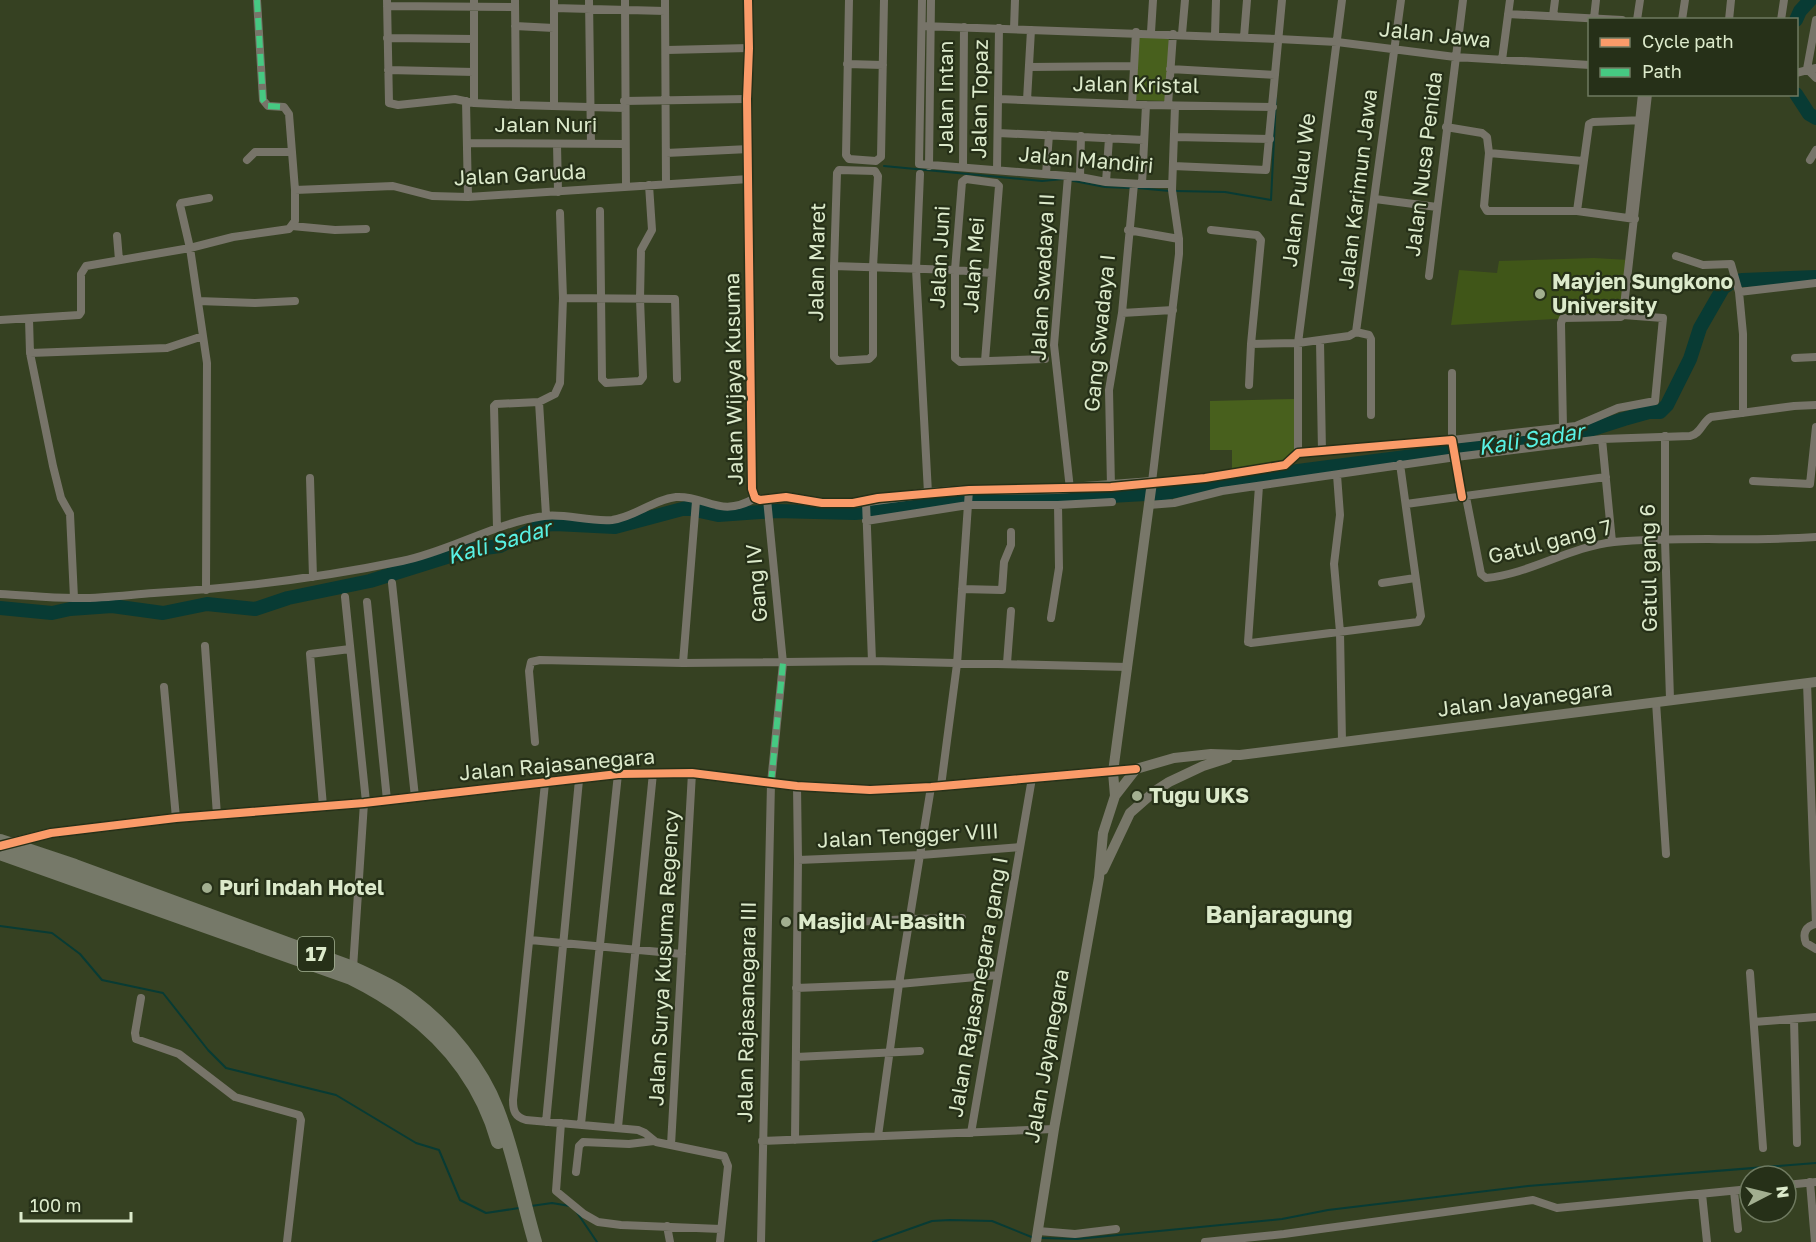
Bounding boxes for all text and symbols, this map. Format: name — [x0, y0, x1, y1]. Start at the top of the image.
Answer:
street label: Jalan Jawa — [1378, 15, 1492, 53]
legend — [1588, 18, 1798, 96]
text: Cycle path — [1642, 30, 1734, 52]
street label: Jalan Topaz — [965, 39, 993, 159]
street label: Jalan Intan — [932, 41, 958, 153]
text: Path — [1642, 60, 1682, 82]
street label: Jalan Kristal — [1072, 70, 1200, 98]
street label: Jalan Nusa Penida — [1399, 70, 1447, 258]
street label: Jalan Karimun Jawa — [1332, 87, 1382, 290]
street label: Jalan Nuri — [495, 111, 597, 137]
street label: Jalan Pulau We — [1276, 111, 1320, 268]
street label: Jalan Mandiri — [1017, 140, 1155, 178]
street label: Jalan Garuda — [453, 158, 587, 190]
street label: Jalan Swadaya II — [1025, 193, 1059, 361]
street label: Jalan Maret — [802, 202, 830, 322]
street label: Jalan Juni — [923, 205, 955, 309]
street label: Jalan Mei — [957, 216, 989, 314]
street label: Gang Swadaya I — [1078, 253, 1120, 413]
place label: Mayjen Sungkono University — [1552, 268, 1733, 318]
street label: Jalan Wijaya Kusuma — [718, 273, 748, 485]
marker: Mayjen Sungkono University — [1533, 287, 1547, 301]
water label: Kali Sadar — [1476, 416, 1589, 460]
street label: Gatul gang 6 — [1634, 504, 1662, 632]
water label: Kali Sadar — [444, 513, 557, 569]
street label: Gatul gang 7 — [1485, 513, 1614, 569]
street label: Gang IV — [740, 543, 772, 623]
street label: Jalan Jayanegara — [1436, 674, 1614, 722]
street label: Jalan Rajasanegara — [458, 742, 656, 786]
place label: Tugu UKS — [1149, 782, 1249, 808]
marker: Tugu UKS — [1130, 789, 1144, 803]
street label: Jalan Surya Kusuma Regency — [642, 809, 684, 1107]
street label: Jalan Tengger VIII — [816, 817, 999, 853]
street label: Jalan Rajasanegara gang I — [941, 855, 1013, 1119]
place label: Puri Indah Hotel — [219, 874, 384, 900]
marker: Puri Indah Hotel — [200, 881, 214, 895]
district label: Banjaragung — [1205, 899, 1353, 928]
street label: Jalan Rajasanegara III — [731, 901, 761, 1123]
place label: Masjid Al-Basith — [798, 908, 965, 934]
marker: Masjid Al-Basith — [779, 915, 793, 929]
road number: 17 — [298, 937, 334, 971]
street label: Jalan Jayanegara — [1018, 967, 1074, 1145]
north arrow — [1738, 1164, 1798, 1224]
scale bar — [21, 1185, 130, 1223]
text: N — [1772, 1185, 1794, 1199]
text: 100 m — [30, 1194, 81, 1216]

